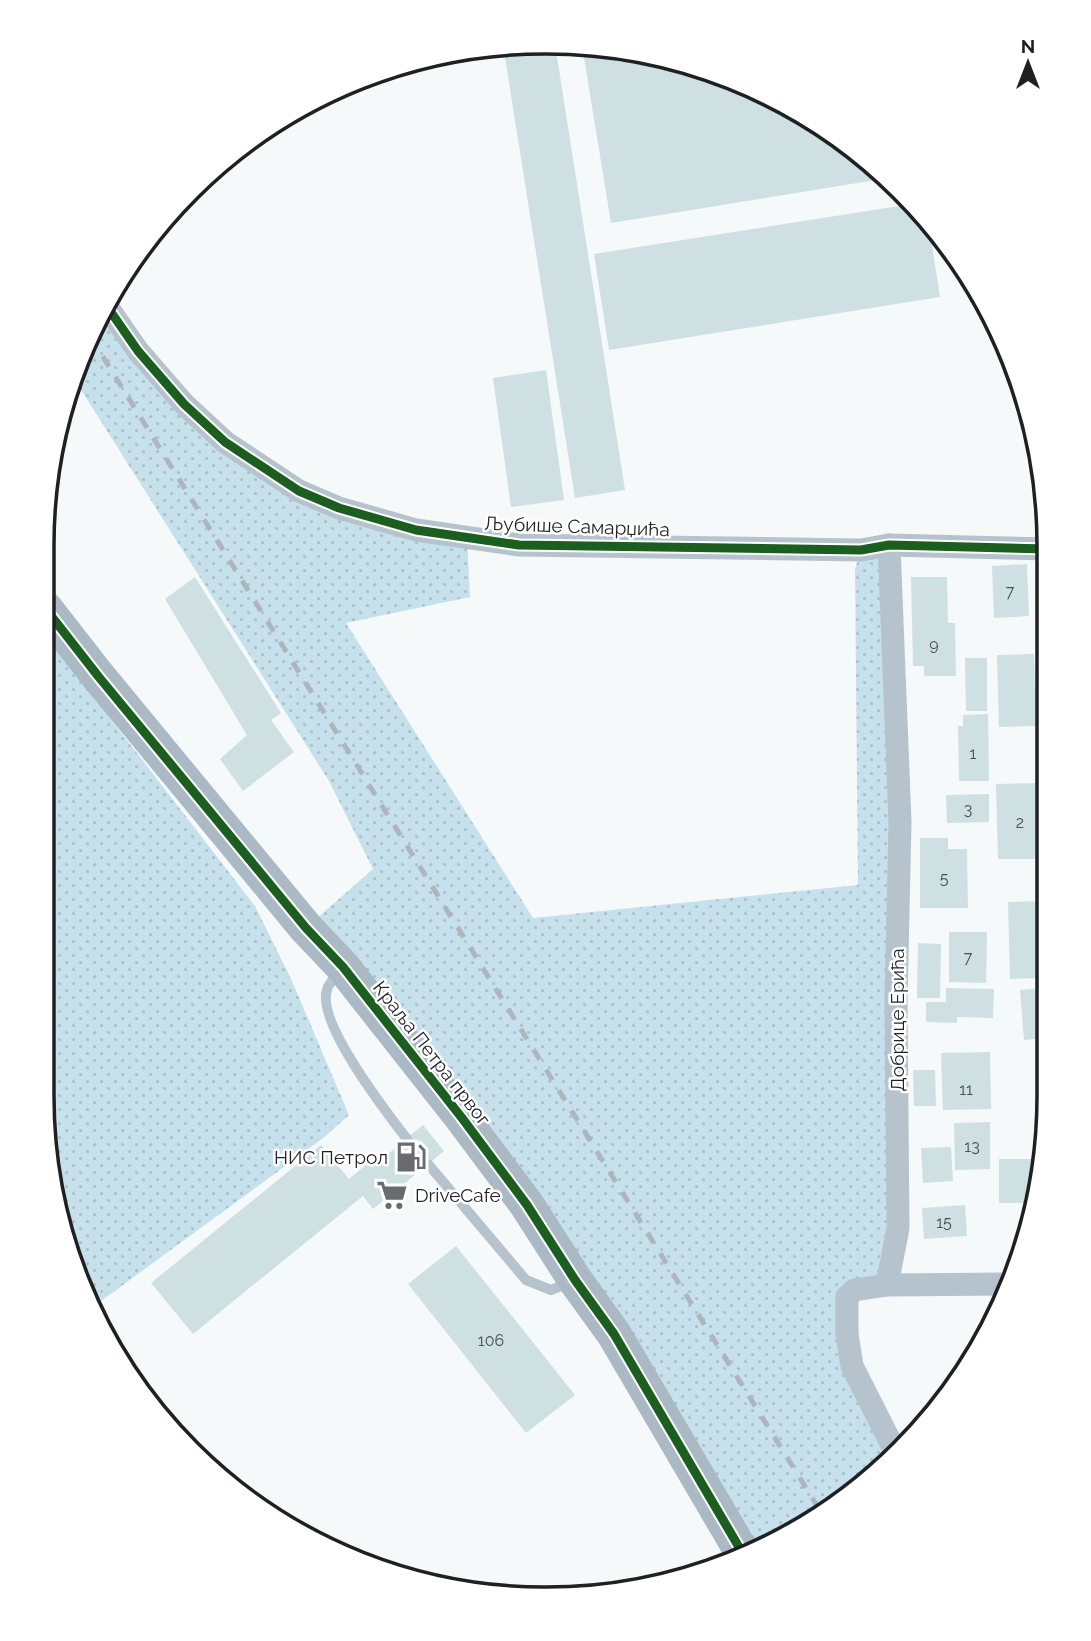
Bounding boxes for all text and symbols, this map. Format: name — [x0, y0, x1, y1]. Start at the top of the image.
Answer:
north arrow — [993, 28, 1063, 98]
text: N — [1021, 35, 1035, 57]
street label: Љубише Самарџића — [484, 512, 670, 540]
house number: 7 — [1006, 582, 1015, 601]
house number: 9 — [929, 635, 939, 654]
house number: 1 — [970, 744, 977, 763]
house number: 3 — [964, 800, 972, 819]
house number: 2 — [1016, 813, 1024, 832]
house number: 5 — [940, 869, 949, 888]
street label: Добрице Ерића — [886, 948, 908, 1092]
house number: 7 — [964, 948, 973, 967]
street label: Краља Петра првог — [369, 977, 495, 1130]
house number: 11 — [959, 1080, 973, 1099]
house number: 13 — [964, 1137, 980, 1156]
fuel station icon: НИС Петрол — [394, 1140, 428, 1174]
place label: НИС Петрол — [274, 1146, 388, 1168]
supermarket icon: DriveCafe — [375, 1178, 409, 1212]
place label: DriveCafe — [415, 1184, 501, 1206]
house number: 15 — [936, 1213, 952, 1232]
house number: 106 — [478, 1331, 504, 1350]

